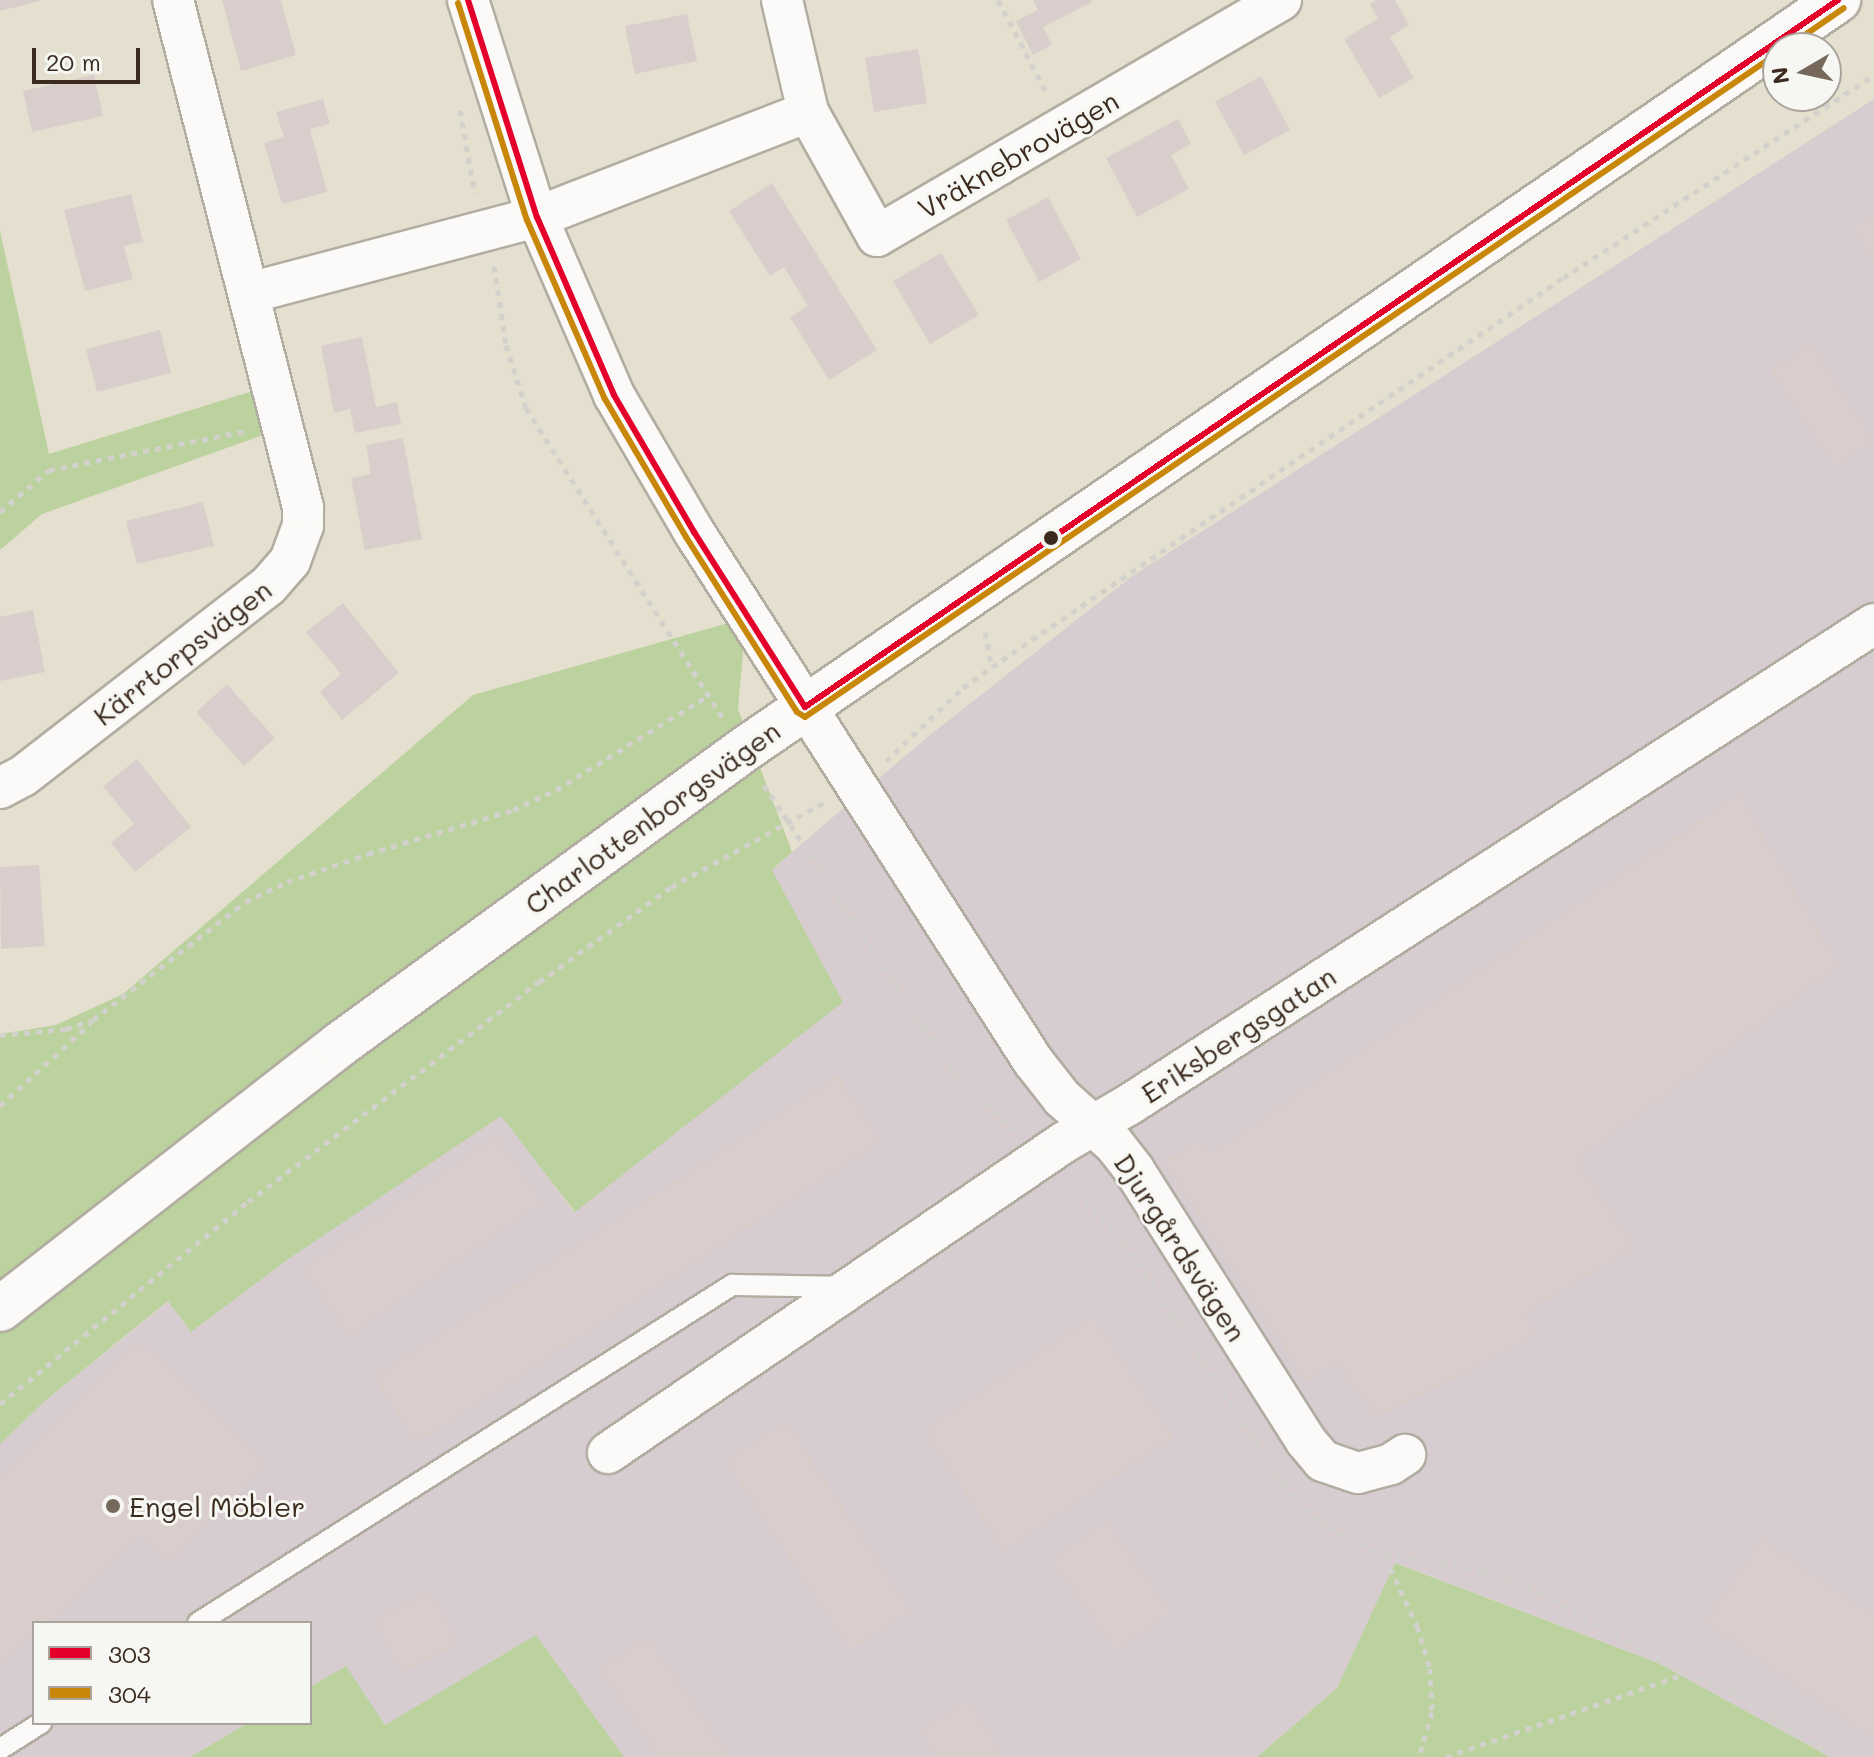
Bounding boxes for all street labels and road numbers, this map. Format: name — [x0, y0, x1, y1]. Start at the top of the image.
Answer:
street label: Vräknebrovägen — [912, 83, 1124, 225]
street label: Kärrtorpsvägen — [86, 572, 278, 732]
street label: Charlottenborgsvägen — [518, 713, 786, 921]
street label: Eriksbergsgatan — [1134, 959, 1342, 1109]
street label: Djurgårdsvägen — [1108, 1147, 1254, 1347]

